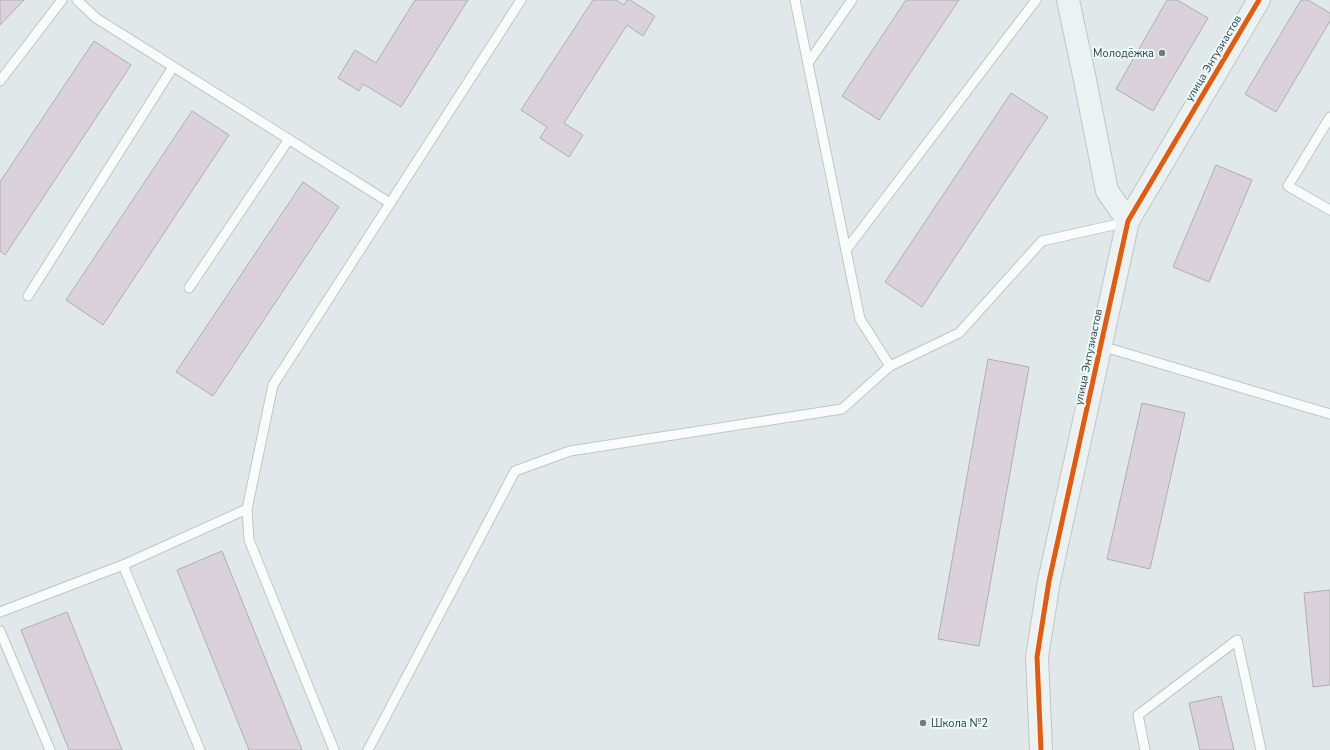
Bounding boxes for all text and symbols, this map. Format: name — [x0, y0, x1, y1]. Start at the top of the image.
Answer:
street label: улица Энтузиастов — [1182, 12, 1245, 104]
place label: Молодёжка — [1093, 46, 1154, 61]
marker: Молодёжка — [1157, 48, 1167, 58]
street label: улица Энтузиастов — [1071, 308, 1106, 407]
place label: Школа №2 — [931, 716, 988, 731]
marker: Школа №2 — [918, 718, 928, 728]

